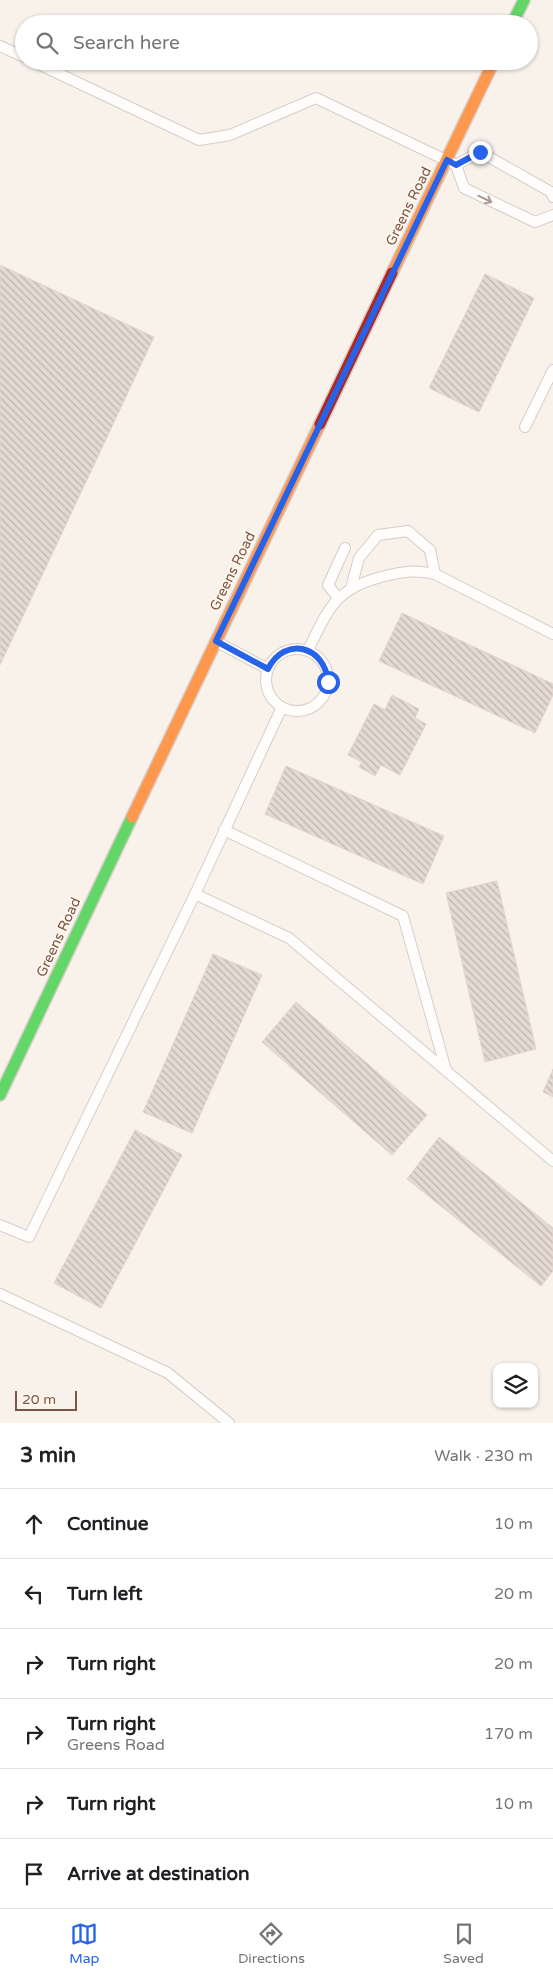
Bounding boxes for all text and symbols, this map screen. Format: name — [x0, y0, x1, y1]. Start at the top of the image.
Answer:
search box — [15, 15, 538, 70]
icon: search — [33, 29, 61, 57]
text: Search here — [73, 32, 180, 54]
route end — [469, 141, 492, 164]
street label: Greens Road — [382, 164, 435, 248]
one-way arrow — [478, 194, 493, 204]
street label: Greens Road — [206, 529, 259, 613]
route start — [317, 671, 340, 694]
street label: Greens Road — [33, 895, 84, 980]
map controls — [493, 1363, 538, 1408]
button: layers — [493, 1363, 538, 1408]
scale bar — [15, 1388, 78, 1411]
text: 20 m — [22, 1391, 56, 1408]
text: 3 min — [20, 1443, 76, 1468]
text: Walk · 230 m — [434, 1446, 533, 1466]
icon: ahead — [20, 1510, 48, 1538]
text: Continue — [67, 1513, 149, 1535]
text: 10 m — [494, 1514, 533, 1534]
icon: left — [20, 1580, 48, 1608]
text: Turn left — [67, 1583, 143, 1605]
text: 20 m — [494, 1584, 533, 1604]
icon: right — [20, 1650, 48, 1678]
text: Turn right — [67, 1653, 155, 1675]
text: 20 m — [494, 1654, 533, 1674]
text: Turn right — [67, 1713, 155, 1735]
icon: right — [20, 1720, 48, 1748]
text: 170 m — [484, 1724, 533, 1744]
text: Greens Road — [67, 1735, 165, 1755]
icon: right — [20, 1790, 48, 1818]
text: Turn right — [67, 1793, 155, 1815]
text: 10 m — [494, 1794, 533, 1814]
icon: arrive — [20, 1860, 48, 1888]
text: Arrive at destination — [67, 1863, 250, 1885]
tab: Map — [69, 1920, 99, 1967]
tab: Directions — [238, 1920, 305, 1967]
tab: Saved — [443, 1920, 484, 1967]

